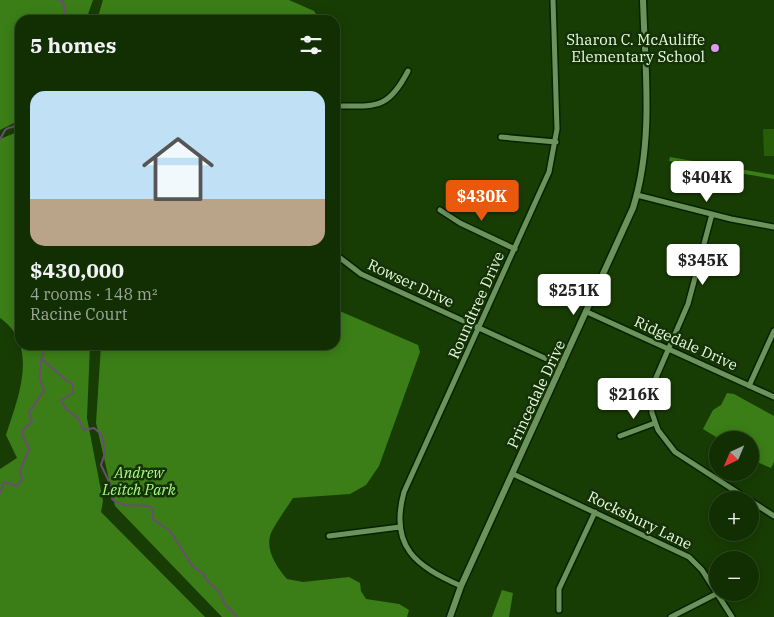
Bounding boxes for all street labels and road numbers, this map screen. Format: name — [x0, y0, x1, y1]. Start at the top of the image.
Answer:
street label: Roundtree Drive — [444, 248, 508, 362]
street label: Rowser Drive — [365, 255, 457, 311]
street label: Ridgedale Drive — [631, 312, 741, 374]
street label: Princedale Drive — [503, 337, 569, 451]
street label: Rocksbury Lane — [585, 487, 695, 553]

